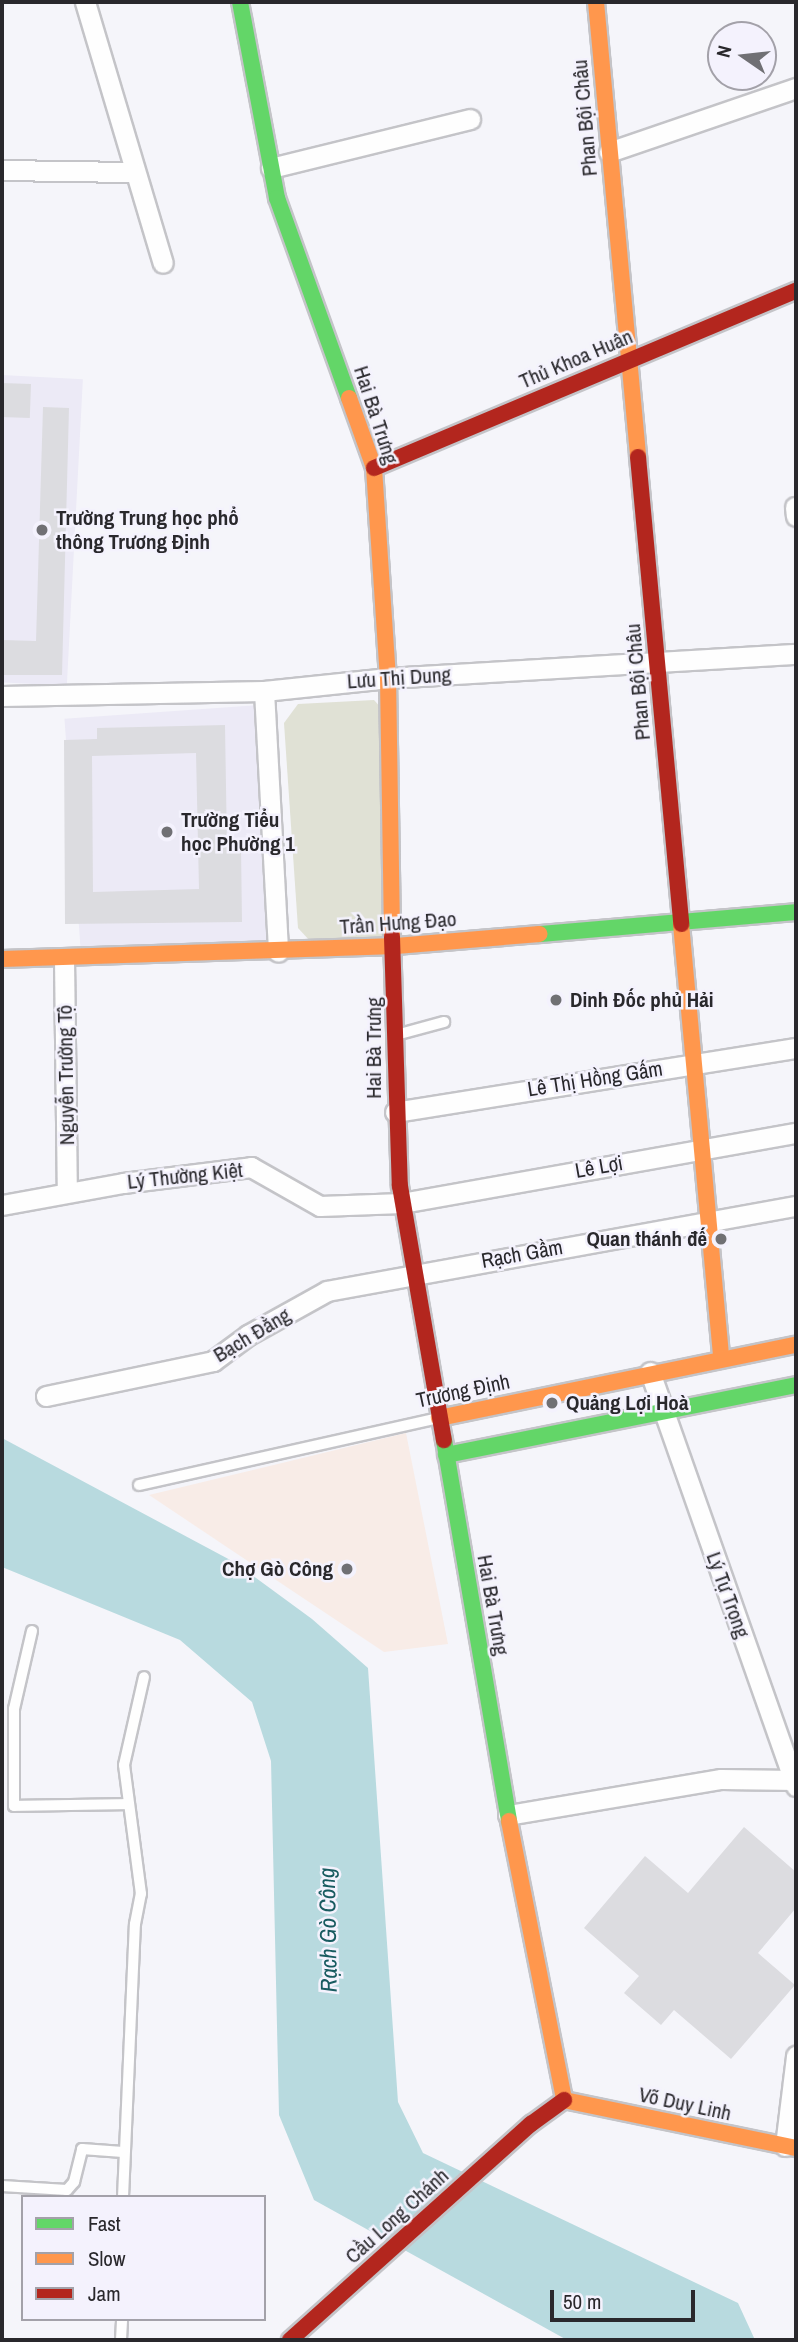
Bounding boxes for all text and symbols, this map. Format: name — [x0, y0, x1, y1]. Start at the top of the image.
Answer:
north arrow — [707, 21, 777, 91]
text: N — [710, 43, 738, 60]
street label: Phan Bội Châu — [567, 59, 603, 177]
street label: Thủ Khoa Huân — [516, 324, 636, 394]
street label: Hai Bà Trưng — [348, 363, 404, 467]
place label: Trường Trung học phổ thông Trương Định — [56, 505, 239, 555]
marker: Trường Trung học phổ thông Trương Định — [34, 522, 50, 538]
street label: Phan Bội Châu — [620, 623, 656, 741]
street label: Lưu Thị Dung — [346, 662, 452, 694]
place label: Trường Tiểu học Phường 1 — [181, 807, 295, 857]
marker: Trường Tiểu học Phường 1 — [159, 824, 175, 840]
street label: Trần Hưng Đạo — [339, 906, 457, 940]
place label: Dinh Đốc phủ Hải — [570, 987, 714, 1013]
marker: Dinh Đốc phủ Hải — [548, 992, 564, 1008]
street label: Hai Bà Trưng — [361, 997, 387, 1099]
street label: Nguyễn Trường Tộ — [52, 1004, 80, 1146]
street label: Lê Thị Hồng Gấm — [525, 1056, 665, 1102]
street label: Lê Lợi — [573, 1150, 625, 1184]
street label: Lý Thường Kiệt — [126, 1157, 244, 1195]
place label: Quan thánh đế — [586, 1226, 707, 1252]
marker: Quan thánh đế — [713, 1231, 729, 1247]
street label: Rạch Gầm — [479, 1234, 565, 1274]
street label: Bạch Đằng — [209, 1302, 295, 1368]
street label: Trương Định — [414, 1369, 512, 1413]
place label: Quảng Lợi Hoà — [566, 1390, 688, 1416]
marker: Quảng Lợi Hoà — [544, 1395, 560, 1411]
street label: Lý Tự Trọng — [701, 1548, 755, 1642]
street label: Hai Bà Trưng — [472, 1553, 514, 1657]
place label: Chợ Gò Công — [222, 1556, 333, 1582]
marker: Chợ Gò Công — [339, 1561, 355, 1577]
water label: Rạch Gò Công — [313, 1867, 343, 1993]
street label: Võ Duy Linh — [636, 2082, 734, 2126]
street label: Cầu Long Chánh — [340, 2163, 454, 2269]
legend — [21, 2195, 266, 2321]
text: Fast — [88, 2209, 121, 2238]
text: Slow — [88, 2244, 125, 2273]
scale bar — [553, 2276, 698, 2320]
text: Jam — [88, 2279, 121, 2308]
text: 50 m — [563, 2287, 601, 2316]

